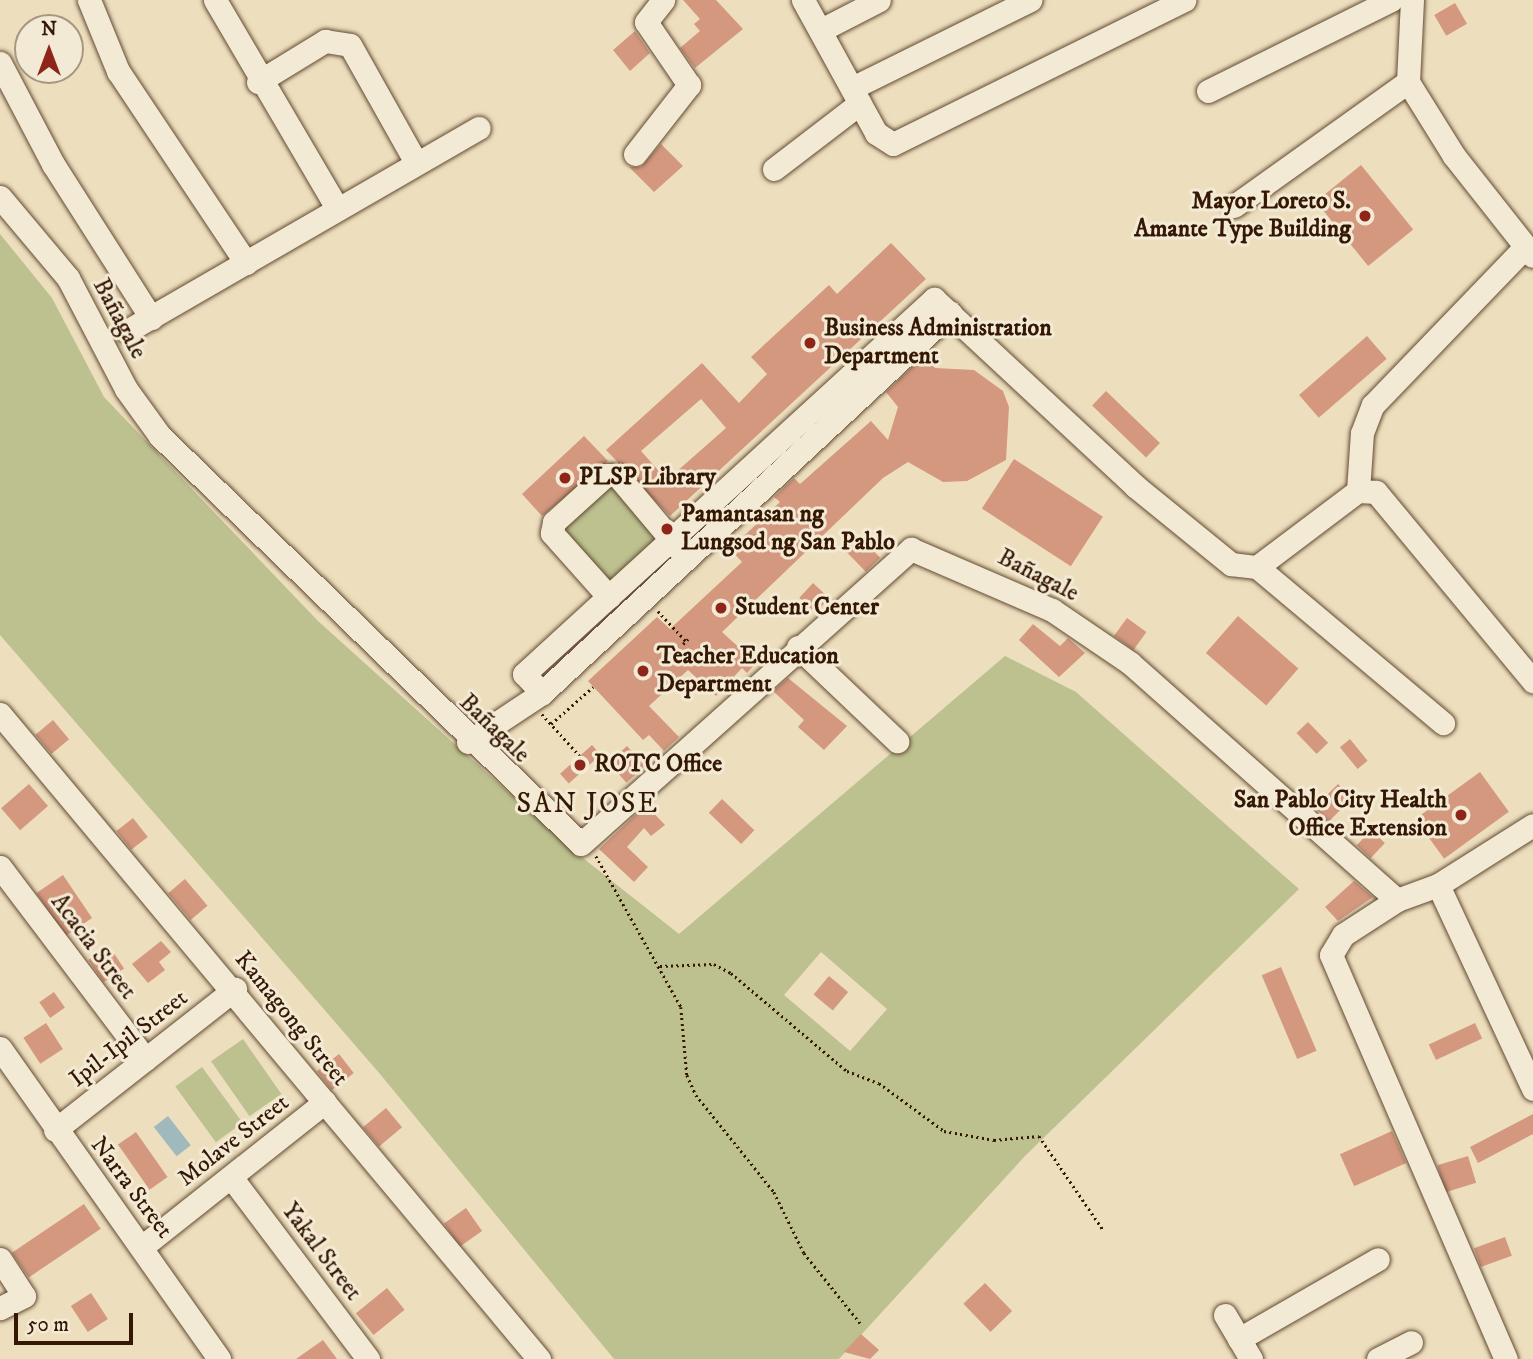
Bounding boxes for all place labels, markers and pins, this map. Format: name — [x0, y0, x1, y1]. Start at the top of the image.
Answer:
place label: Mayor Loreto S. Amante Type Building — [1134, 188, 1351, 244]
marker: Mayor Loreto S. Amante Type Building — [1357, 208, 1373, 224]
place label: Business Administration Department — [824, 315, 1052, 371]
marker: Business Administration Department — [802, 335, 818, 351]
place label: PLSP Library — [579, 464, 716, 492]
marker: PLSP Library — [557, 470, 573, 486]
place label: Pamantasan ng Lungsod ng San Pablo — [681, 501, 895, 557]
marker: Pamantasan ng Lungsod ng San Pablo — [659, 521, 675, 537]
place label: Student Center — [735, 594, 879, 622]
marker: Student Center — [713, 600, 729, 616]
place label: Teacher Education Department — [657, 643, 839, 699]
marker: Teacher Education Department — [635, 663, 651, 679]
place label: ROTC Office — [594, 751, 722, 779]
marker: ROTC Office — [572, 757, 588, 773]
place label: San Pablo City Health Office Extension — [1234, 787, 1447, 843]
marker: San Pablo City Health Office Extension — [1453, 807, 1469, 823]

